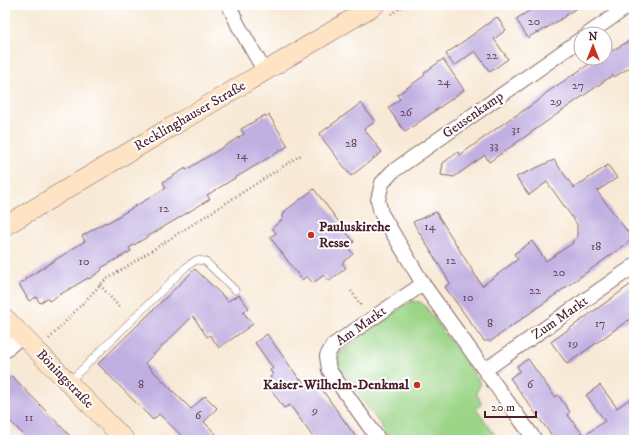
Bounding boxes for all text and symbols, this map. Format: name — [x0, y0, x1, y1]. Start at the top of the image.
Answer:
house number: 20 — [528, 14, 540, 29]
north arrow — [573, 26, 613, 66]
text: N — [588, 30, 598, 44]
house number: 22 — [486, 48, 498, 63]
house number: 24 — [438, 74, 451, 89]
street label: Recklinghauser Straße — [131, 77, 249, 155]
house number: 27 — [572, 78, 584, 93]
street label: Geusenkamp — [439, 87, 507, 143]
house number: 29 — [550, 94, 562, 109]
house number: 26 — [400, 105, 413, 120]
house number: 31 — [512, 122, 520, 137]
house number: 28 — [345, 136, 357, 151]
house number: 33 — [490, 138, 498, 153]
house number: 14 — [236, 148, 249, 163]
house number: 12 — [159, 201, 169, 216]
place label: Pauluskirche Resse — [319, 218, 390, 252]
house number: 14 — [424, 219, 437, 234]
marker: Pauluskirche Resse — [306, 230, 316, 240]
house number: 18 — [591, 239, 601, 254]
house number: 12 — [446, 253, 456, 268]
house number: 10 — [79, 254, 89, 269]
house number: 20 — [553, 265, 565, 280]
house number: 22 — [529, 283, 541, 298]
house number: 10 — [463, 290, 473, 305]
street label: Zum Markt — [528, 292, 592, 344]
street label: Am Markt — [332, 302, 390, 350]
house number: 8 — [487, 316, 493, 331]
house number: 17 — [595, 316, 605, 331]
house number: 19 — [568, 336, 578, 351]
street label: Böningstraße — [32, 346, 98, 412]
place label: Kaiser-Wilhelm-Denkmal — [263, 376, 410, 394]
house number: 8 — [138, 377, 144, 392]
house number: 6 — [527, 377, 534, 392]
marker: Kaiser-Wilhelm-Denkmal — [412, 380, 422, 390]
scale bar — [485, 393, 536, 419]
text: 20 m — [491, 400, 515, 415]
house number: 9 — [311, 403, 318, 418]
house number: 6 — [195, 408, 202, 423]
house number: 11 — [25, 410, 33, 425]

